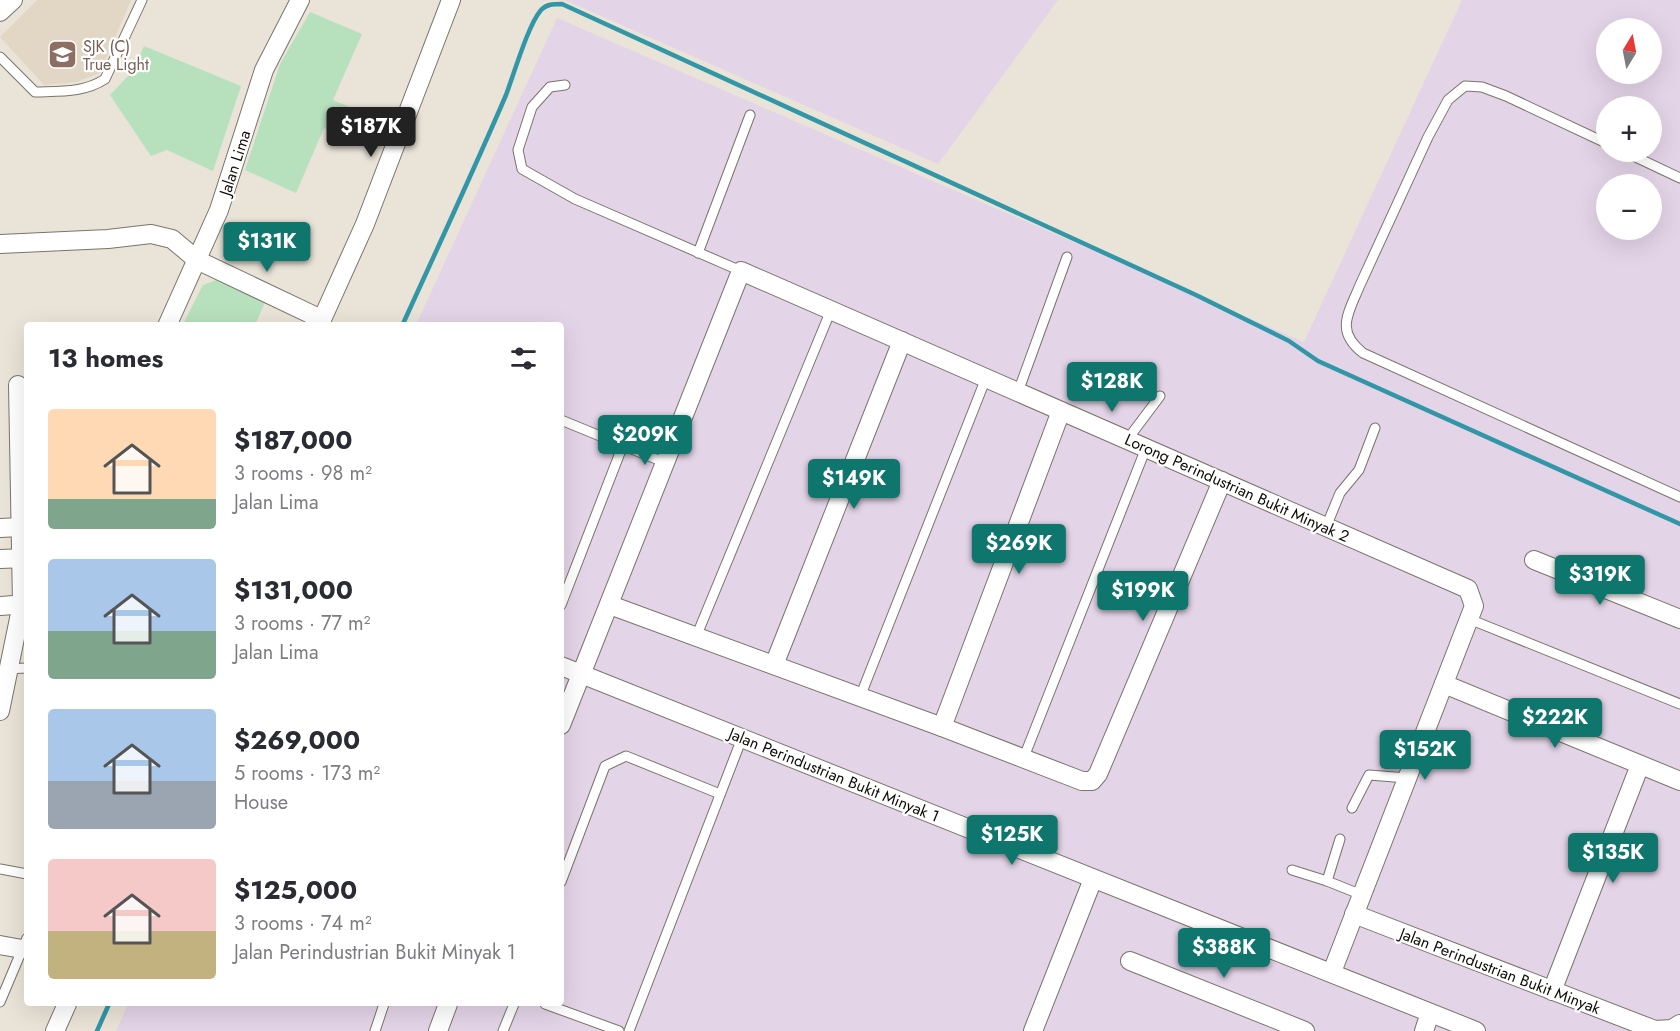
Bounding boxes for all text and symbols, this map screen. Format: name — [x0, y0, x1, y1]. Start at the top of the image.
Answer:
north arrow — [1596, 18, 1662, 84]
map controls — [1596, 18, 1662, 240]
place label: SJK (C) True Light — [83, 35, 149, 76]
school or university icon: SJK (C) True Light — [46, 39, 78, 71]
button: + — [1596, 96, 1662, 162]
pin: $187K — [329, 107, 413, 158]
text: $187K — [341, 112, 401, 141]
street label: Jalan Lima — [213, 127, 256, 201]
button: − — [1596, 174, 1662, 240]
pin: $131K — [225, 222, 309, 273]
text: $131K — [237, 227, 297, 256]
text: 13 homes — [48, 339, 163, 377]
icon: filters — [507, 342, 540, 375]
pin: $128K — [1070, 362, 1154, 413]
text: $128K — [1081, 367, 1143, 396]
pin: $209K — [603, 415, 687, 466]
text: $209K — [612, 420, 678, 449]
text: $187,000 — [234, 421, 352, 459]
street label: Lorong Perindustrian Bukit Minyak 2 — [1121, 428, 1353, 548]
icon: home — [96, 433, 168, 505]
text: 3 rooms · 98 m² — [234, 459, 372, 488]
pin: $149K — [812, 459, 896, 510]
text: $149K — [822, 464, 886, 493]
text: Jalan Lima — [234, 488, 319, 517]
pin: $269K — [977, 524, 1061, 575]
text: $269K — [986, 529, 1052, 558]
pin: $319K — [1558, 555, 1642, 606]
text: $319K — [1569, 560, 1631, 589]
text: $131,000 — [234, 571, 353, 609]
pin: $199K — [1101, 571, 1185, 622]
text: $199K — [1111, 576, 1175, 605]
icon: home — [96, 583, 168, 655]
text: 3 rooms · 77 m² — [234, 609, 371, 638]
text: Jalan Lima — [234, 638, 319, 667]
pin: $222K — [1513, 698, 1597, 749]
text: $222K — [1522, 703, 1588, 732]
text: $269,000 — [234, 721, 360, 759]
street label: Jalan Perindustrian Bukit Minyak 1 — [723, 721, 943, 828]
pin: $152K — [1383, 730, 1467, 781]
icon: home — [96, 733, 168, 805]
text: $152K — [1394, 735, 1456, 764]
text: 5 rooms · 173 m² — [234, 759, 380, 788]
text: House — [234, 788, 288, 817]
pin: $125K — [970, 815, 1054, 866]
text: $125K — [981, 820, 1043, 849]
pin: $135K — [1571, 833, 1655, 884]
text: $135K — [1582, 838, 1644, 867]
text: $125,000 — [234, 871, 357, 909]
icon: home — [96, 883, 168, 955]
text: 3 rooms · 74 m² — [234, 909, 372, 938]
street label: Jalan Perindustrian Bukit Minyak — [1394, 921, 1605, 1020]
pin: $388K — [1182, 928, 1266, 979]
text: $388K — [1192, 933, 1256, 962]
text: Jalan Perindustrian Bukit Minyak 1 — [234, 938, 516, 967]

